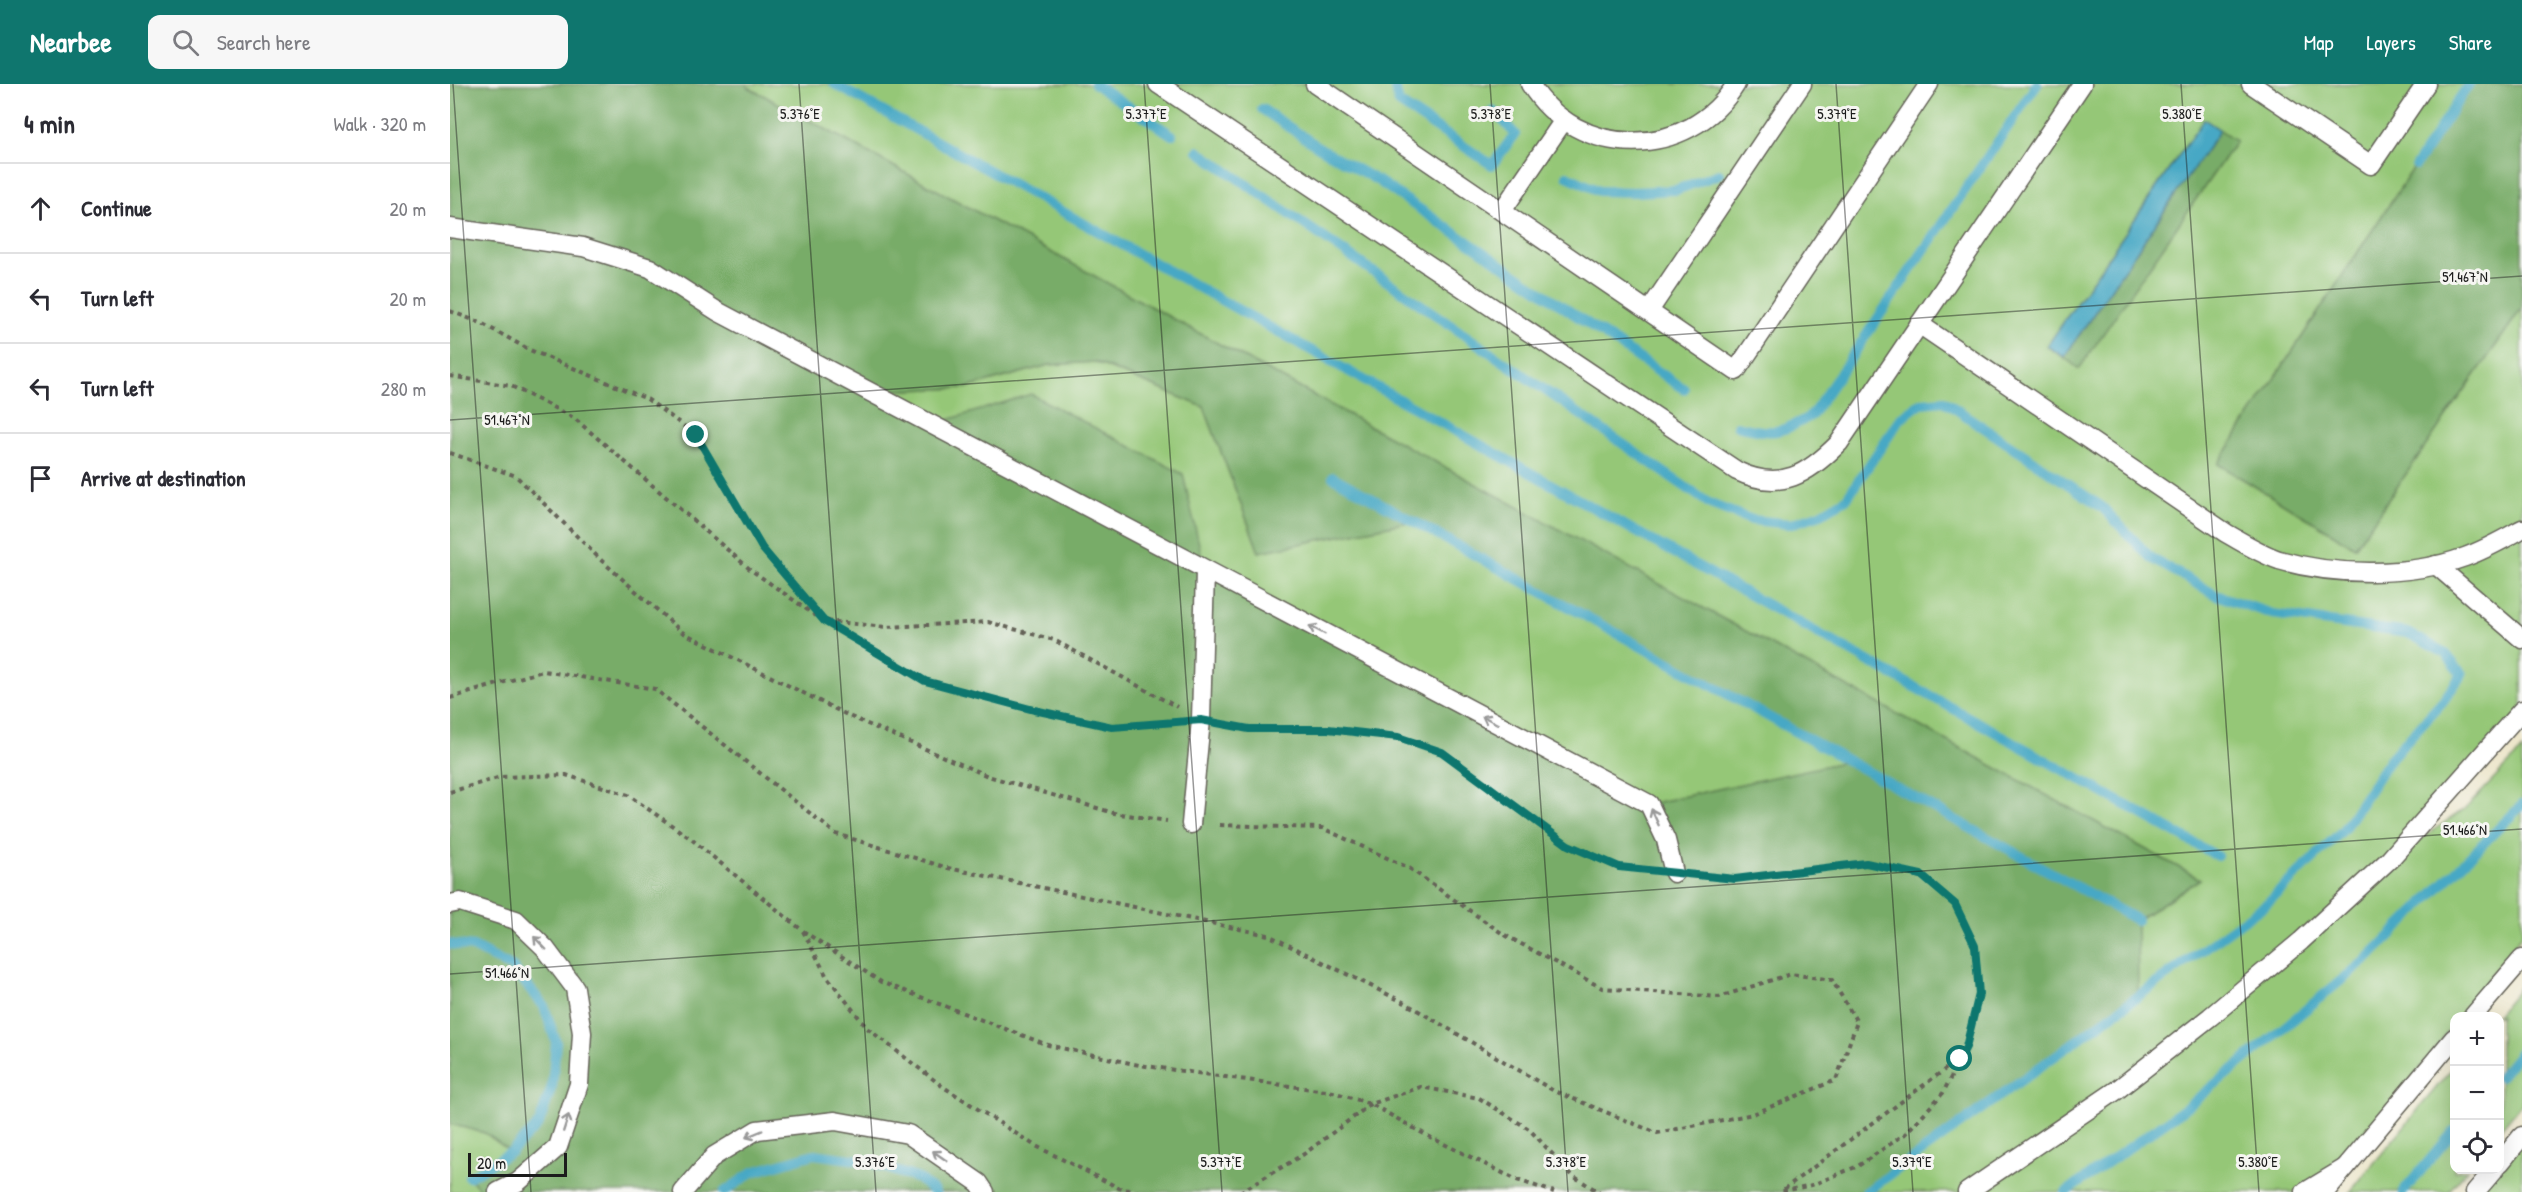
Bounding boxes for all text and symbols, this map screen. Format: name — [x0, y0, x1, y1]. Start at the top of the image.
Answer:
search box — [148, 15, 568, 69]
text: Nearbee — [30, 23, 112, 61]
icon: search — [169, 26, 202, 59]
text: Search here — [217, 27, 311, 57]
text: Map — [2304, 28, 2333, 57]
text: Layers — [2366, 28, 2416, 57]
text: Share — [2449, 28, 2492, 57]
text: 5.376°E — [780, 103, 820, 124]
text: 5.377°E — [1125, 103, 1167, 124]
text: 5.378°E — [1471, 103, 1512, 124]
text: 5.379°E — [1817, 103, 1857, 124]
text: 5.380°E — [2162, 103, 2202, 124]
text: 4 min — [24, 106, 75, 141]
text: Walk · 320 m — [334, 110, 426, 137]
icon: ahead — [24, 192, 57, 225]
text: Continue — [81, 193, 152, 223]
text: 20 m — [389, 195, 426, 222]
text: 51.467°N — [2442, 266, 2488, 287]
icon: left — [24, 282, 57, 315]
text: Turn left — [81, 283, 154, 313]
text: 20 m — [389, 285, 426, 312]
icon: left — [24, 372, 57, 405]
text: Turn left — [81, 373, 154, 403]
text: 280 m — [381, 375, 426, 402]
text: 51.467°N — [484, 409, 530, 430]
route end — [682, 421, 708, 447]
icon: arrive — [24, 462, 57, 495]
text: Arrive at destination — [81, 463, 246, 493]
one-way arrow — [1309, 624, 1326, 636]
one-way arrow — [1481, 714, 1499, 726]
one-way arrow — [1649, 809, 1661, 827]
text: 51.466°N — [2443, 819, 2487, 840]
one-way arrow — [532, 936, 547, 951]
text: 51.466°N — [485, 962, 529, 983]
map controls — [2450, 1012, 2504, 1174]
button: + — [2450, 1012, 2504, 1066]
route start — [1946, 1045, 1972, 1071]
button: − — [2450, 1066, 2504, 1120]
one-way arrow — [561, 1114, 572, 1133]
button: locate — [2450, 1120, 2504, 1174]
one-way arrow — [746, 1129, 764, 1140]
scale bar — [468, 1150, 567, 1178]
one-way arrow — [932, 1150, 948, 1162]
text: 5.376°E — [855, 1151, 895, 1172]
text: 5.377°E — [1200, 1151, 1242, 1172]
text: 5.378°E — [1546, 1151, 1587, 1172]
text: 5.379°E — [1892, 1151, 1932, 1172]
text: 5.380°E — [2238, 1151, 2278, 1172]
text: 20 m — [477, 1152, 506, 1174]

